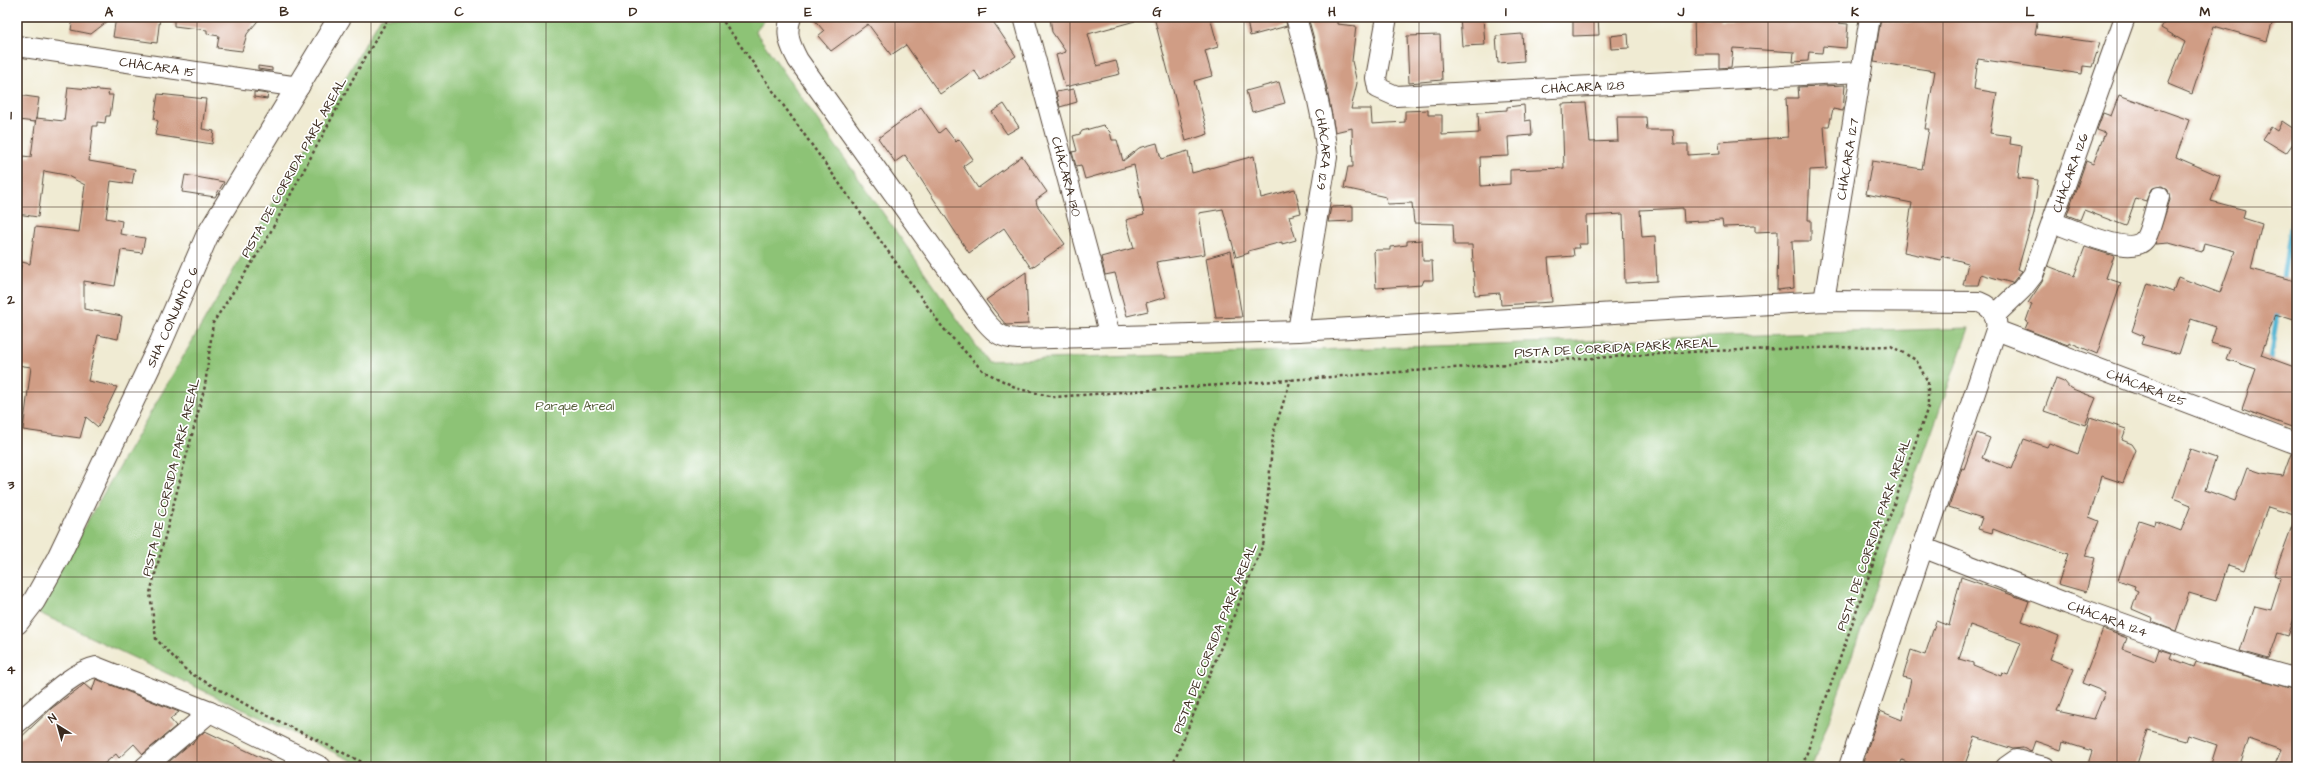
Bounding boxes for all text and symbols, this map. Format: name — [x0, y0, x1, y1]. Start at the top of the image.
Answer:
text: A — [105, 3, 114, 21]
text: B — [279, 3, 289, 21]
text: C — [454, 3, 464, 21]
text: D — [629, 3, 638, 21]
text: E — [804, 3, 812, 21]
text: F — [977, 3, 987, 21]
text: G — [1152, 3, 1162, 21]
text: H — [1328, 3, 1336, 21]
text: I — [1505, 3, 1507, 21]
text: J — [1677, 3, 1685, 21]
text: K — [1851, 3, 1859, 21]
text: L — [2025, 3, 2035, 21]
text: M — [2200, 3, 2211, 21]
street label: CHÁCARA 15 — [118, 53, 197, 82]
street label: PISTA DE CORRIDA PARK AREAL — [237, 74, 351, 261]
street label: CHÁCARA 128 — [1541, 76, 1626, 98]
text: 1 — [10, 106, 12, 124]
street label: CHÁCARA 129 — [1310, 107, 1335, 191]
street label: CHÁCARA 127 — [1832, 117, 1864, 201]
street label: CHÁCARA 126 — [2048, 131, 2093, 215]
street label: CHÁCARA 130 — [1047, 134, 1085, 219]
street label: SHA CONJUNTO 6 — [142, 264, 203, 370]
text: 2 — [6, 291, 15, 309]
street label: PISTA DE CORRIDA PARK AREAL — [1514, 334, 1718, 362]
street label: CHÁCARA 125 — [2104, 365, 2189, 411]
street label: PISTA DE CORRIDA PARK AREAL — [138, 376, 204, 578]
park label: Parque Areal — [536, 397, 614, 415]
street label: PISTA DE CORRIDA PARK AREAL — [1832, 435, 1916, 633]
text: 3 — [7, 476, 15, 494]
street label: PISTA DE CORRIDA PARK AREAL — [1168, 541, 1261, 736]
street label: CHÁCARA 124 — [2065, 597, 2150, 642]
text: 4 — [7, 661, 16, 679]
north arrow — [38, 706, 78, 746]
text: N — [45, 710, 60, 726]

